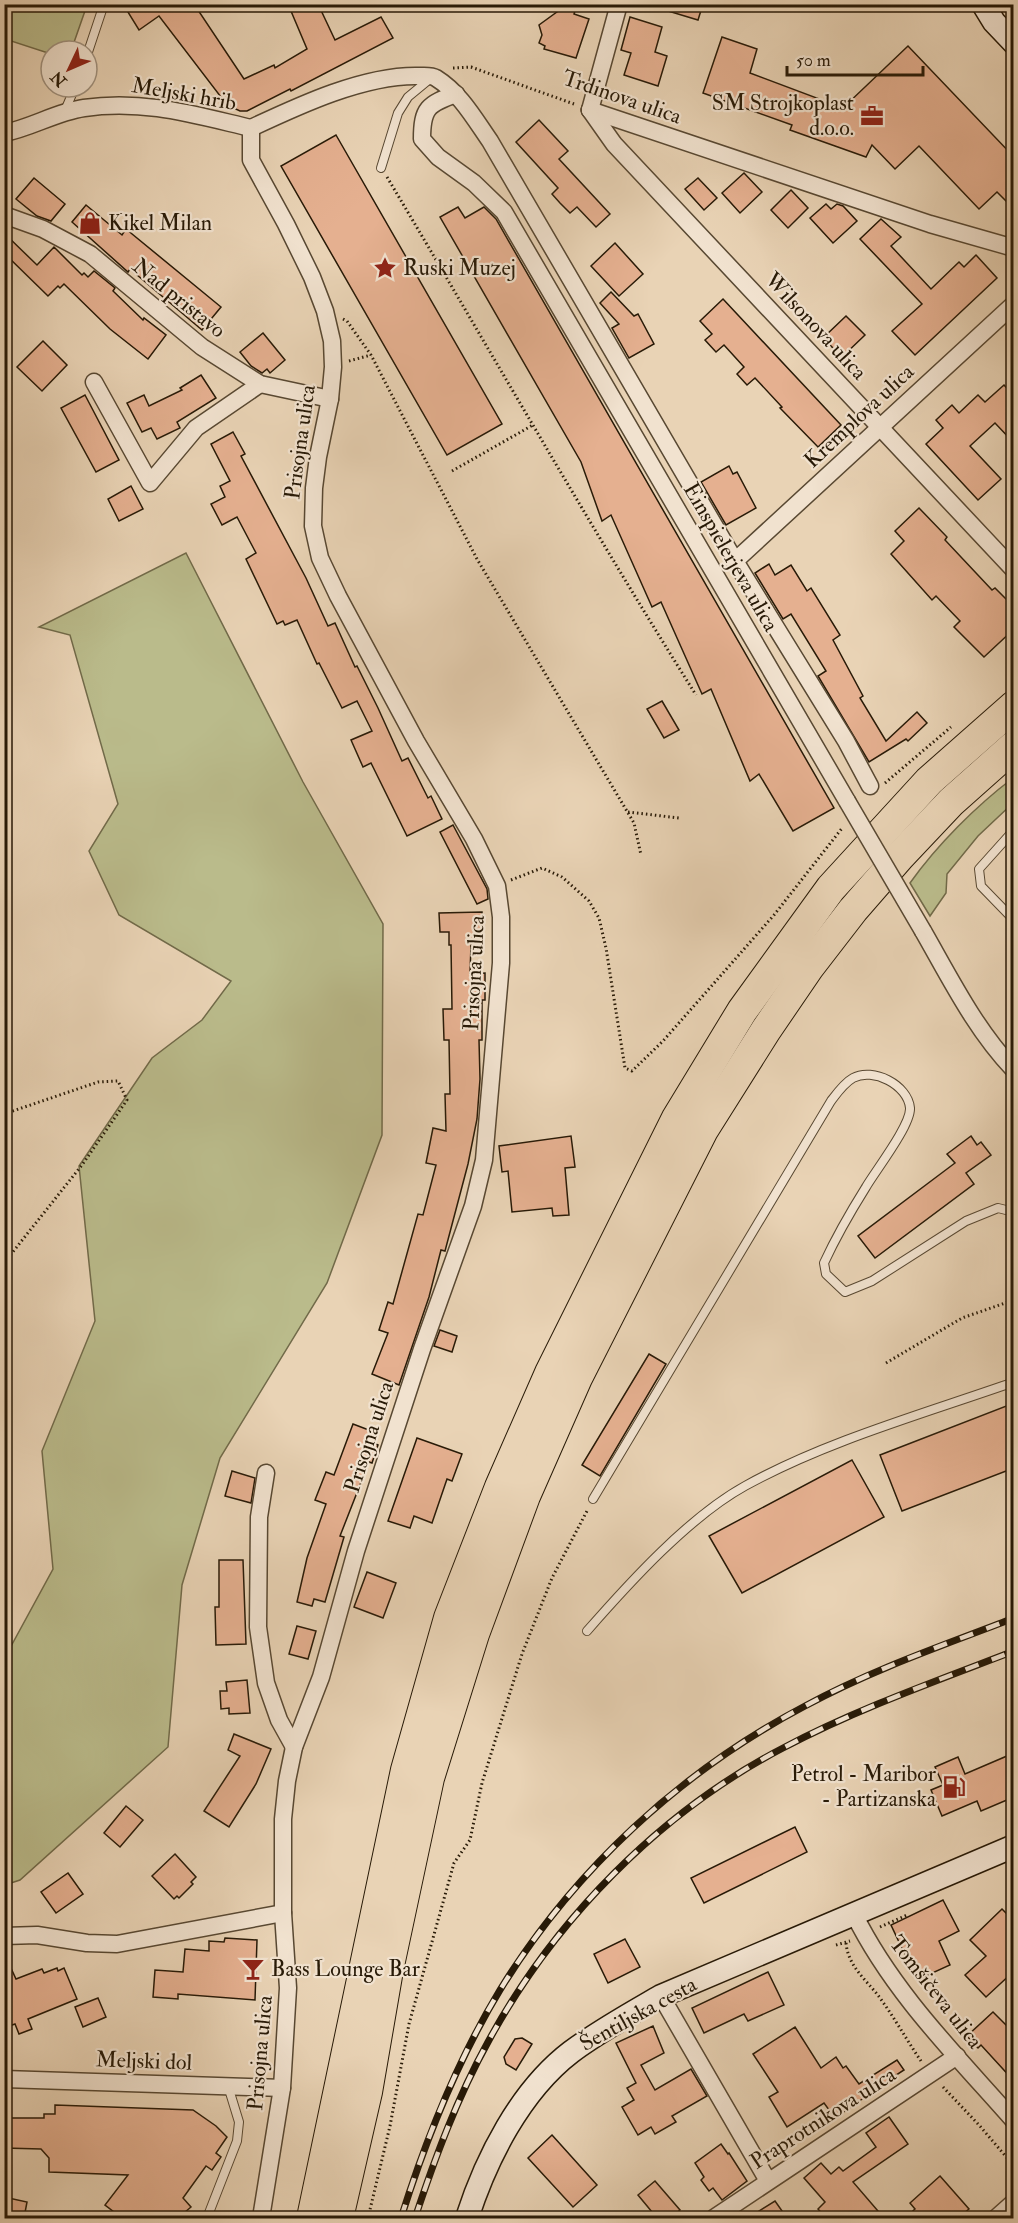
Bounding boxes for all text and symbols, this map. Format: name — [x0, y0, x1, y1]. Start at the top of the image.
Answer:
north arrow — [39, 39, 99, 99]
scale bar — [787, 39, 924, 77]
text: 50 m — [796, 49, 831, 72]
street label: Trdinova ulica — [559, 64, 686, 131]
text: N — [46, 66, 72, 92]
street label: Meljski hrib — [130, 71, 239, 117]
place label: SM Strojkoplast d.o.o. — [712, 89, 854, 142]
office icon: SM Strojkoplast d.o.o. — [859, 103, 885, 129]
place label: Kikel Milan — [108, 209, 212, 237]
shop icon: Kikel Milan — [77, 210, 103, 236]
street label: Nad pristavo — [126, 252, 231, 345]
place label: Ruski Muzej — [403, 254, 516, 282]
place icon: Ruski Muzej — [372, 255, 398, 281]
street label: Wilsonova ulica — [758, 265, 874, 387]
street label: Kremplova ulica — [798, 357, 921, 475]
street label: Prisojna ulica — [278, 382, 322, 501]
street label: Einspielerjeva ulica — [676, 477, 785, 638]
street label: Prisojna ulica — [457, 914, 491, 1031]
street label: Prisojna ulica — [338, 1377, 400, 1496]
place label: Petrol - Maribor - Partizanska — [791, 1760, 937, 1813]
fuel station icon: Petrol - Maribor - Partizanska — [941, 1774, 967, 1800]
street label: Tomšičeva ulica — [883, 1930, 990, 2055]
place label: Bass Lounge Bar — [271, 1955, 421, 1983]
bar icon: Bass Lounge Bar — [240, 1956, 266, 1982]
street label: Šentiljska cesta — [574, 1969, 702, 2058]
street label: Prisojna ulica — [241, 1993, 279, 2112]
street label: Meljski dol — [95, 2045, 193, 2077]
street label: Praprotnikova ulica — [745, 2060, 903, 2176]

